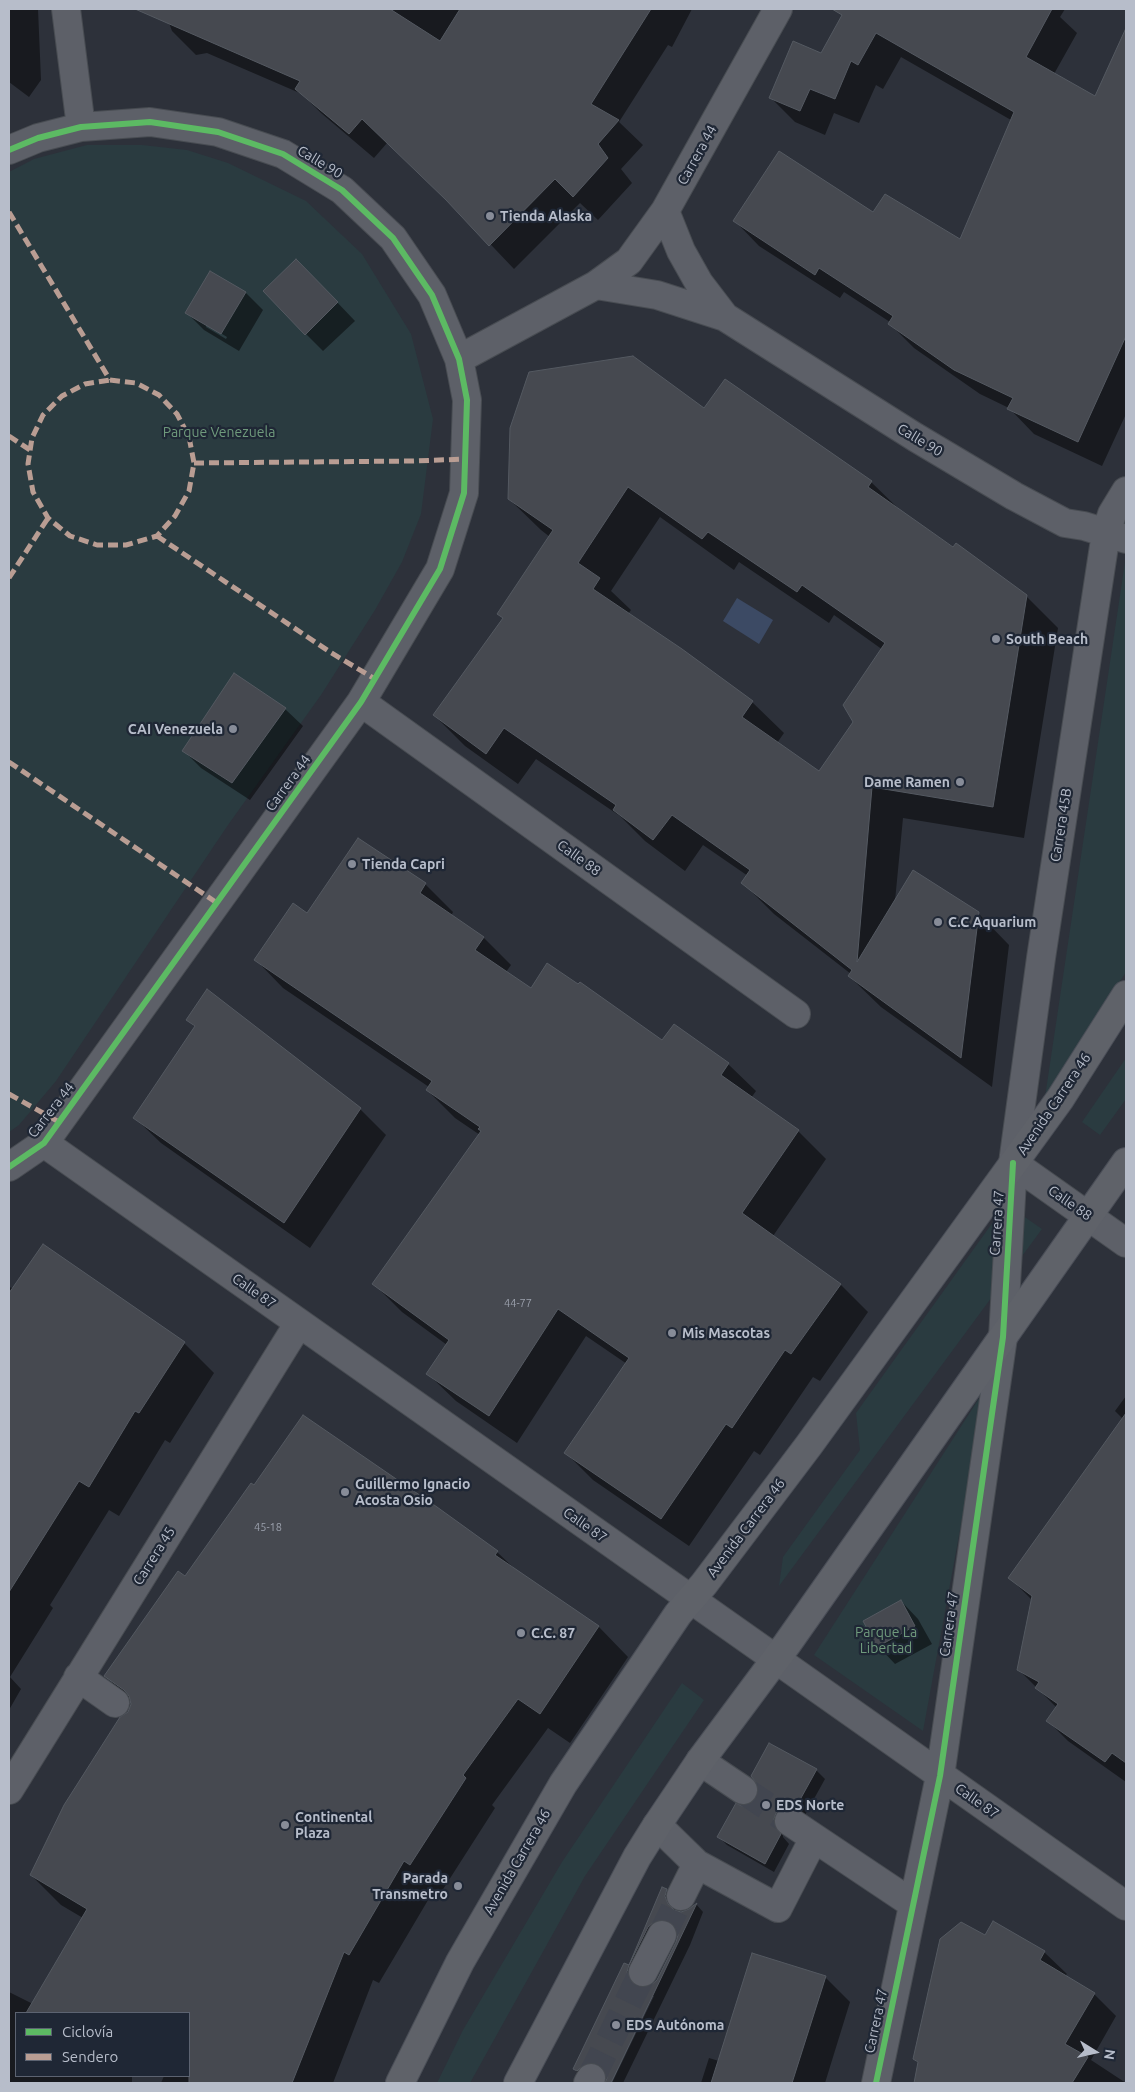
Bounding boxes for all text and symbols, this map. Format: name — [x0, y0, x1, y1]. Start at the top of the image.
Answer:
street label: Carrera 44 — [674, 122, 720, 188]
street label: Calle 90 — [294, 142, 346, 182]
place label: Tienda Alaska — [500, 208, 592, 224]
marker: Tienda Alaska — [484, 210, 496, 222]
street label: Calle 90 — [894, 420, 946, 460]
park label: Parque Venezuela — [163, 424, 275, 440]
place label: South Beach — [1006, 631, 1088, 647]
marker: South Beach — [990, 633, 1002, 645]
place label: CAI Venezuela — [128, 721, 223, 737]
marker: CAI Venezuela — [227, 723, 239, 735]
street label: Carrera 44 — [262, 752, 314, 814]
place label: Dame Ramen — [864, 774, 950, 790]
marker: Dame Ramen — [954, 776, 966, 788]
street label: Carrera 45B — [1047, 787, 1075, 863]
street label: Calle 88 — [554, 837, 604, 879]
place label: Tienda Capri — [362, 856, 445, 872]
marker: Tienda Capri — [346, 858, 358, 870]
place label: C.C Aquarium — [948, 914, 1036, 930]
marker: C.C Aquarium — [932, 916, 944, 928]
street label: Avenida Carrera 46 — [1014, 1050, 1094, 1158]
street label: Carrera 44 — [24, 1079, 78, 1141]
street label: Calle 88 — [1045, 1182, 1095, 1224]
street label: Carrera 47 — [986, 1190, 1008, 1256]
street label: Calle 87 — [229, 1270, 279, 1312]
house number: 44-77 — [504, 1296, 532, 1310]
place label: Mis Mascotas — [682, 1325, 770, 1341]
marker: Mis Mascotas — [666, 1327, 678, 1339]
street label: Avenida Carrera 46 — [703, 1475, 789, 1581]
place label: Guillermo Ignacio Acosta Osio — [355, 1476, 470, 1508]
marker: Guillermo Ignacio Acosta Osio — [339, 1486, 351, 1498]
street label: Calle 87 — [560, 1504, 610, 1546]
house number: 45-18 — [254, 1520, 282, 1534]
street label: Carrera 45 — [129, 1524, 179, 1588]
street label: Carrera 47 — [936, 1590, 962, 1658]
park label: Parque La Libertad — [855, 1624, 917, 1656]
place label: C.C. 87 — [531, 1625, 575, 1641]
marker: C.C. 87 — [515, 1627, 527, 1639]
street label: Calle 87 — [952, 1780, 1002, 1822]
place label: EDS Norte — [776, 1797, 844, 1813]
marker: EDS Norte — [760, 1799, 772, 1811]
street label: Avenida Carrera 46 — [480, 1806, 554, 1918]
place label: Continental Plaza — [295, 1809, 372, 1841]
marker: Continental Plaza — [279, 1819, 291, 1831]
place label: Parada Transmetro — [372, 1870, 448, 1902]
marker: Parada Transmetro — [452, 1880, 464, 1892]
street label: Carrera 47 — [861, 1987, 891, 2055]
legend — [15, 2012, 190, 2077]
place label: EDS Autónoma — [626, 2017, 724, 2033]
marker: EDS Autónoma — [610, 2019, 622, 2031]
text: Ciclovía — [62, 2023, 113, 2040]
north arrow — [1070, 2027, 1120, 2077]
text: Sendero — [62, 2048, 118, 2065]
text: N — [1101, 2048, 1119, 2061]

